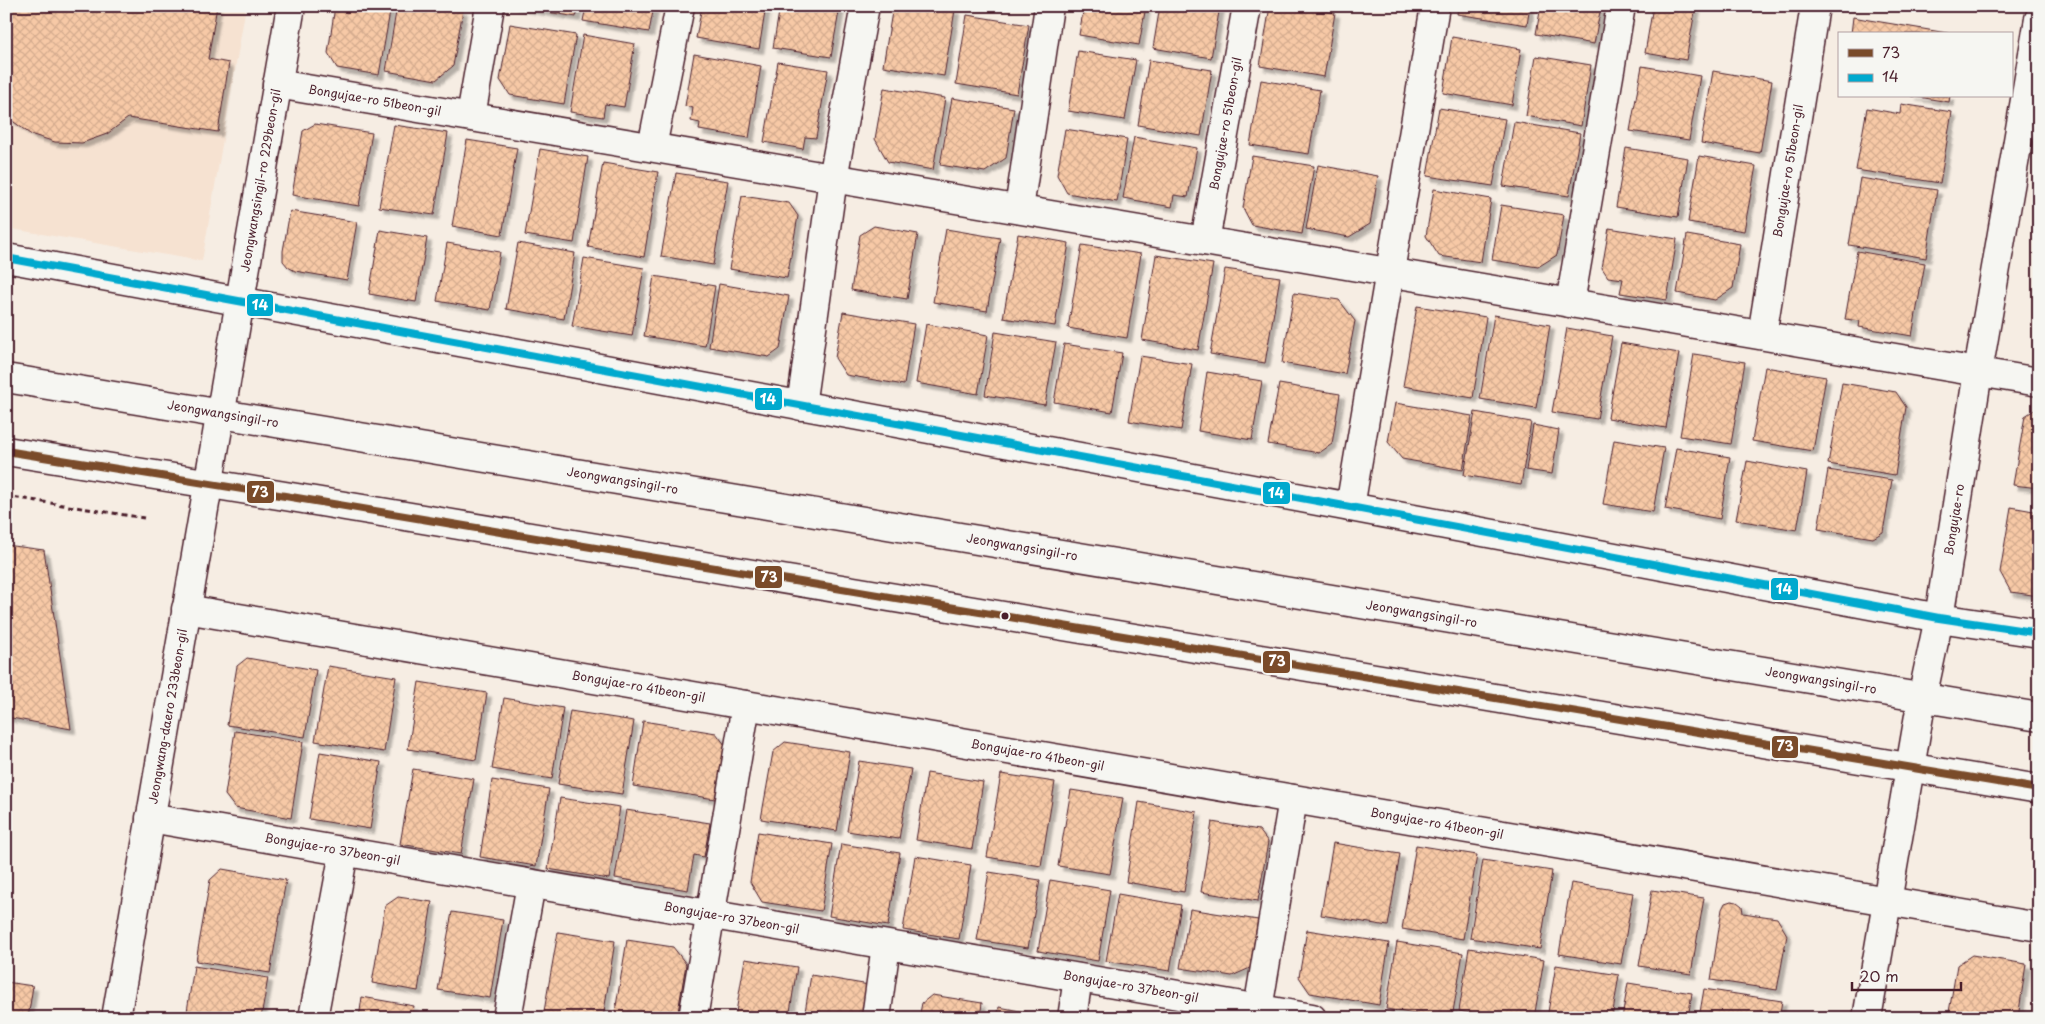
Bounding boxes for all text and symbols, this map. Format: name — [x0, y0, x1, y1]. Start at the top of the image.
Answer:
legend — [1838, 32, 2012, 98]
text: 73 — [1882, 40, 1900, 63]
street label: Bongujae-ro 51beon-gil — [1204, 56, 1246, 192]
text: 14 — [1882, 64, 1899, 87]
street label: Bongujae-ro 51beon-gil — [307, 79, 443, 120]
street label: Jeongwangsingil-ro 229beon-gil — [235, 87, 285, 273]
street label: Bongujae-ro 51beon-gil — [1768, 103, 1807, 239]
line badge: 14 — [246, 293, 274, 317]
text: 14 — [252, 294, 269, 315]
line badge: 14 — [754, 387, 783, 411]
text: 14 — [760, 388, 777, 409]
street label: Jeongwangsingil-ro — [166, 395, 281, 431]
street label: Jeongwangsingil-ro — [566, 462, 680, 498]
line badge: 73 — [246, 480, 275, 504]
text: 73 — [251, 481, 269, 502]
line badge: 14 — [1262, 481, 1291, 505]
text: 14 — [1268, 482, 1285, 503]
street label: Bongujae-ro — [1939, 482, 1968, 557]
street label: Jeongwangsingil-ro — [965, 528, 1080, 565]
line badge: 73 — [754, 565, 783, 589]
text: 73 — [760, 566, 778, 587]
line badge: 14 — [1770, 577, 1799, 601]
text: 14 — [1776, 578, 1793, 599]
street label: Jeongwangsingil-ro — [1365, 595, 1479, 631]
unlabelled marker — [1000, 611, 1010, 621]
street label: Jeongwang-daero 233beon-gil — [143, 627, 191, 805]
line badge: 73 — [1262, 650, 1291, 674]
text: 73 — [1268, 650, 1286, 671]
street label: Jeongwangsingil-ro — [1764, 662, 1878, 698]
street label: Bongujae-ro 41beon-gil — [570, 665, 707, 706]
street label: Bongujae-ro 41beon-gil — [970, 734, 1106, 774]
line badge: 73 — [1771, 735, 1799, 759]
text: 73 — [1776, 735, 1794, 756]
street label: Bongujae-ro 41beon-gil — [1369, 802, 1505, 843]
street label: Bongujae-ro 37beon-gil — [263, 828, 402, 869]
street label: Bongujae-ro 37beon-gil — [662, 897, 801, 938]
scale bar — [1852, 959, 1961, 991]
text: 20 m — [1860, 964, 1899, 987]
street label: Bongujae-ro 37beon-gil — [1062, 965, 1200, 1006]

